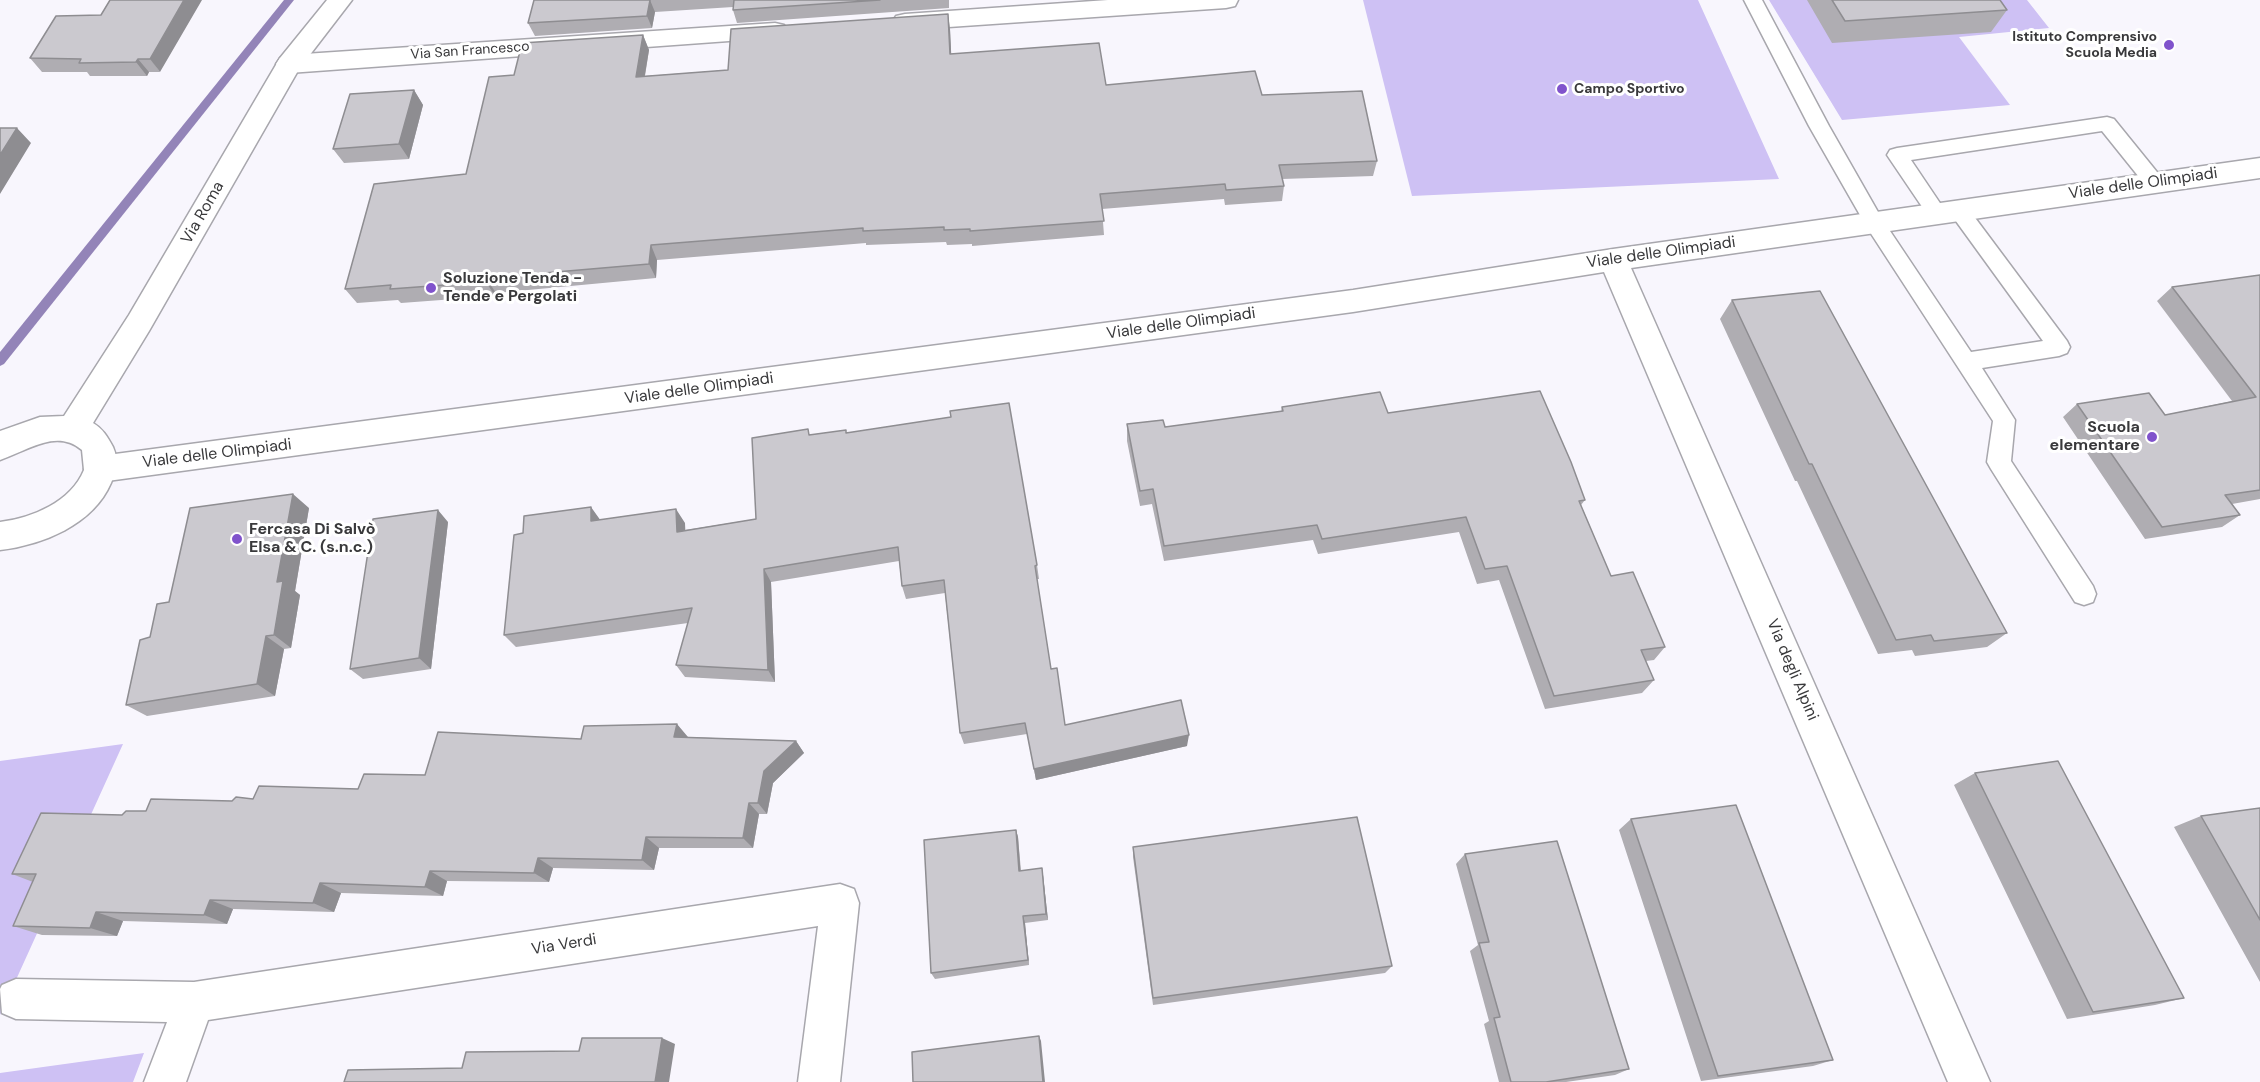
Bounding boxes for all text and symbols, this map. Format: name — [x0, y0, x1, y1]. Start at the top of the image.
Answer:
place label: Istituto Comprensivo Scuola Media — [2012, 29, 2157, 62]
street label: Via San Francesco — [410, 38, 530, 64]
marker: Istituto Comprensivo Scuola Media — [2162, 38, 2176, 52]
place label: Campo Sportivo — [1574, 81, 1685, 97]
marker: Campo Sportivo — [1555, 82, 1569, 96]
street label: Viale delle Olimpiadi — [2067, 164, 2219, 204]
street label: Via Roma — [177, 178, 229, 248]
street label: Viale delle Olimpiadi — [1585, 233, 1737, 273]
place label: Soluzione Tenda - Tende e Pergolati — [443, 269, 582, 307]
marker: Soluzione Tenda - Tende e Pergolati — [424, 281, 438, 295]
street label: Viale delle Olimpiadi — [1105, 304, 1257, 344]
street label: Viale delle Olimpiadi — [623, 369, 775, 409]
place label: Scuola elementare — [2050, 418, 2140, 456]
marker: Scuola elementare — [2145, 430, 2159, 444]
street label: Viale delle Olimpiadi — [141, 435, 293, 473]
place label: Fercasa Di Salvò Elsa & C. (s.n.c.) — [249, 520, 375, 558]
marker: Fercasa Di Salvò Elsa & C. (s.n.c.) — [230, 532, 244, 546]
street label: Via degli Alpini — [1762, 616, 1822, 724]
street label: Via Verdi — [530, 930, 598, 960]

